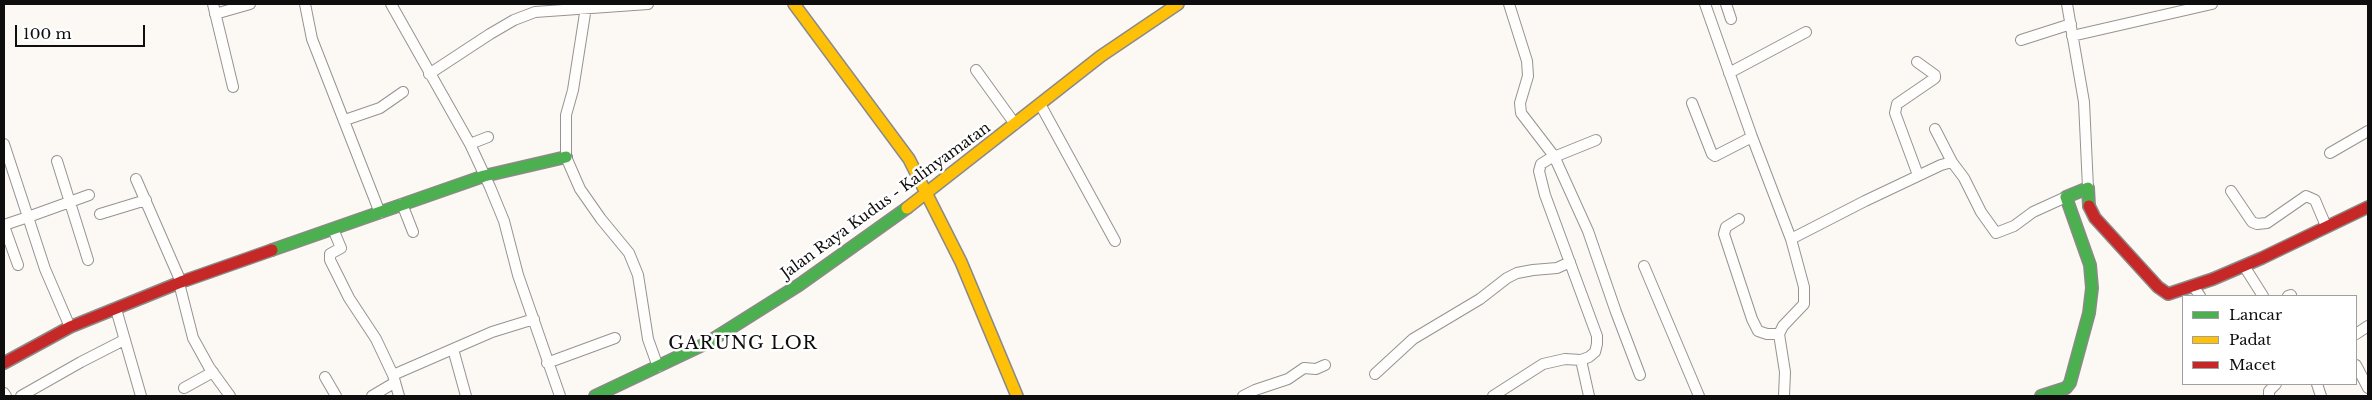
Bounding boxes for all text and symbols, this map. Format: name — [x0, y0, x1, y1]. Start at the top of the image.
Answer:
scale bar — [18, 15, 148, 47]
text: 100 m — [23, 24, 72, 43]
street label: Jalan Raya Kudus - Kalinyamatan — [778, 119, 994, 283]
legend — [2182, 295, 2357, 385]
text: Lancar — [2229, 305, 2282, 324]
text: Padat — [2229, 330, 2272, 349]
district label: GARUNG LOR — [667, 333, 819, 355]
text: Macet — [2229, 355, 2276, 374]

